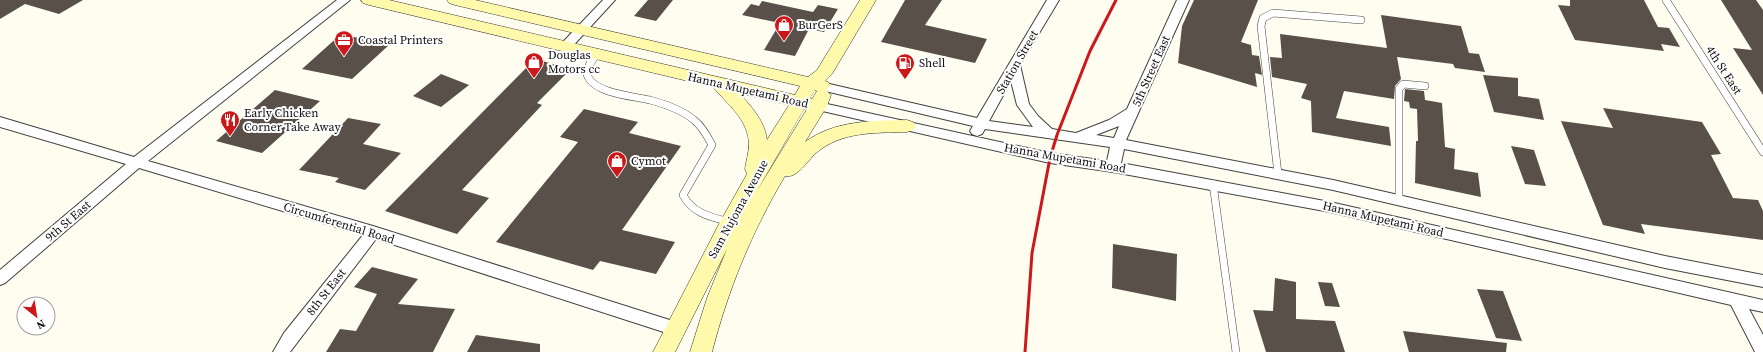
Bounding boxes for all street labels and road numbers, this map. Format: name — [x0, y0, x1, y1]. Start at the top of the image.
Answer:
street label: Station Street — [992, 27, 1042, 97]
street label: 5th Street East — [1128, 33, 1174, 109]
street label: 4th St East — [1702, 43, 1746, 98]
street label: Hanna Mupetami Road — [686, 68, 810, 112]
street label: Hanna Mupetami Road — [1003, 139, 1127, 177]
street label: Sam Nujoma Avenue — [704, 157, 772, 261]
street label: 9th St East — [42, 197, 94, 245]
street label: Hanna Mupetami Road — [1321, 197, 1445, 241]
street label: Circumferential Road — [281, 198, 397, 248]
street label: 8th St East — [303, 265, 349, 319]

